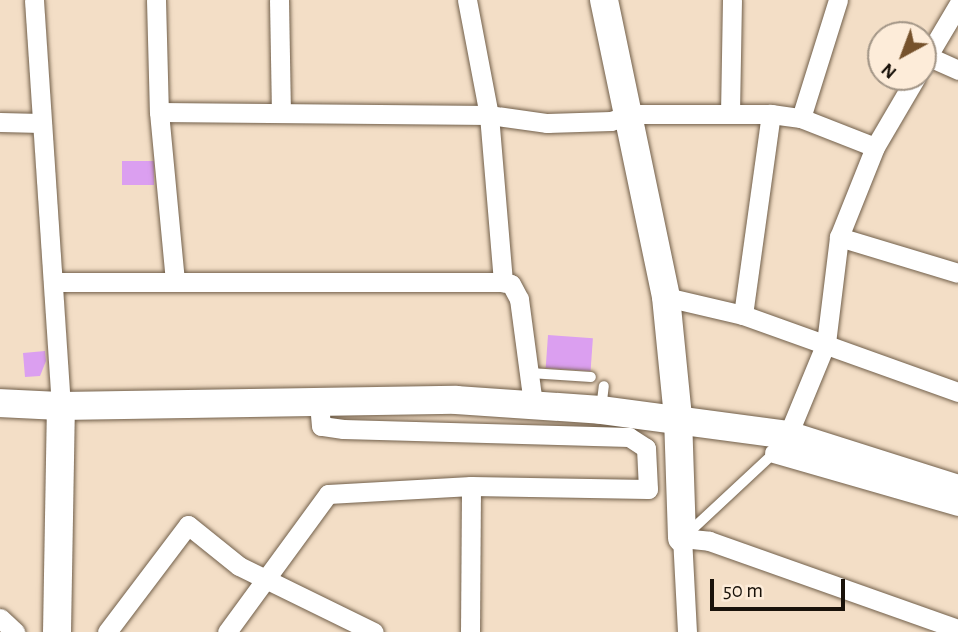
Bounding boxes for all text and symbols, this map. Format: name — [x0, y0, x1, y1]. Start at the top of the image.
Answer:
north arrow — [867, 21, 937, 91]
text: N — [878, 59, 900, 82]
scale bar — [713, 566, 848, 610]
text: 50 m — [723, 580, 763, 601]

